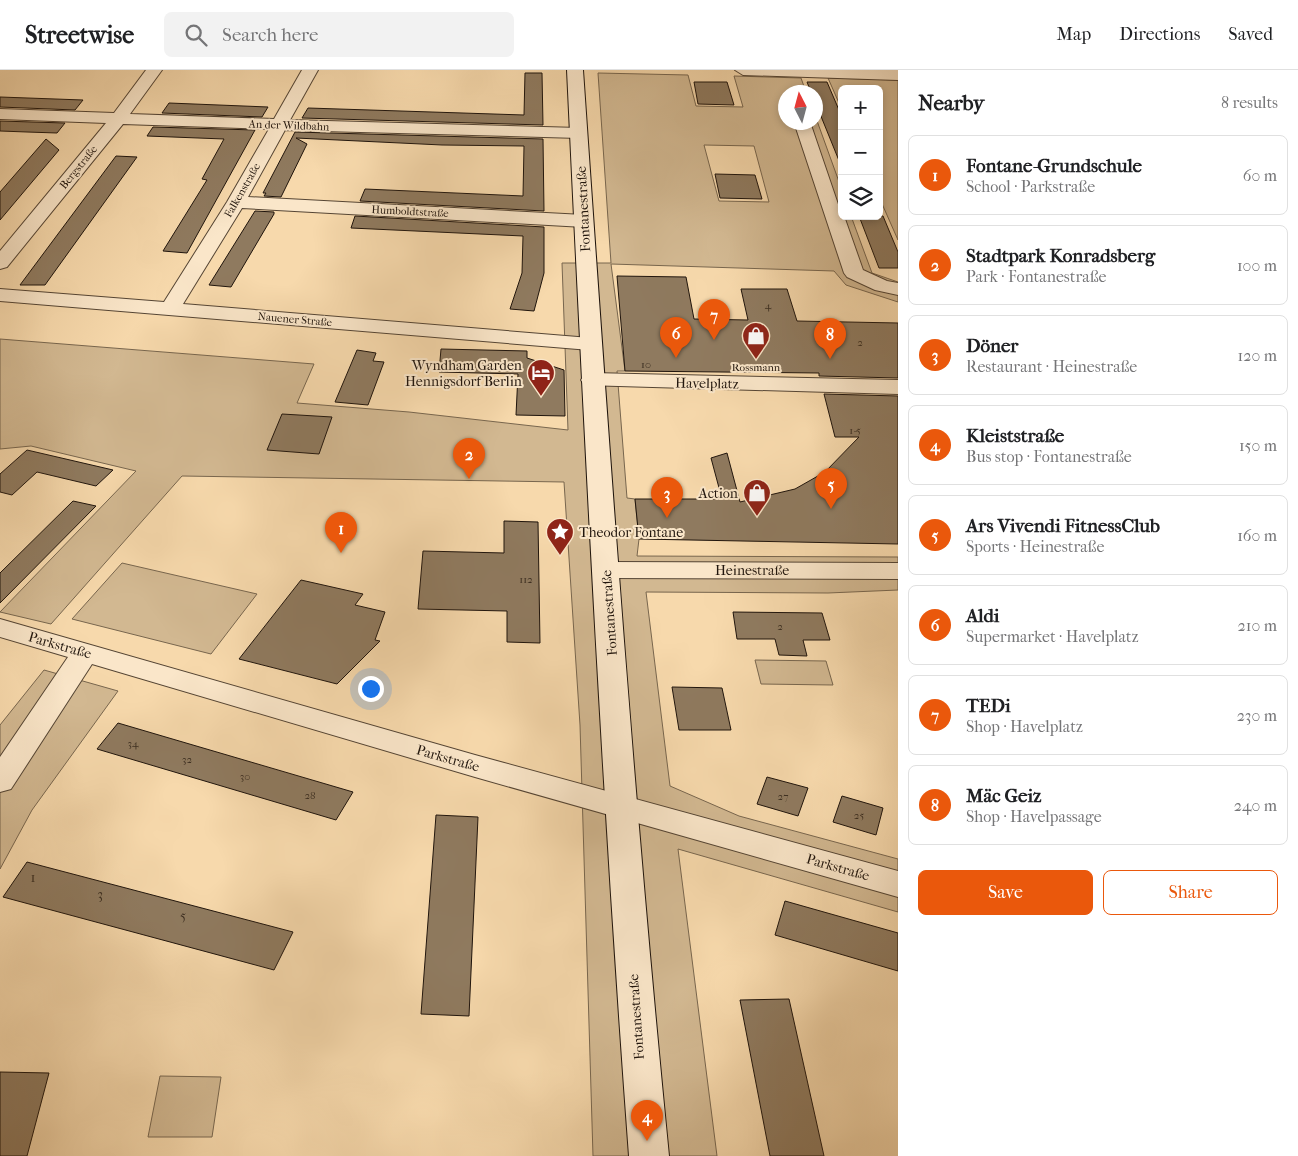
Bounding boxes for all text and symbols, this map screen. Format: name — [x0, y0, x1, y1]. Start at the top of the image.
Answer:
search box — [164, 12, 514, 57]
text: Streetwise — [25, 21, 134, 49]
icon: search — [182, 21, 210, 49]
text: Search here — [222, 24, 318, 46]
text: Map — [1057, 24, 1091, 45]
text: Directions — [1119, 24, 1200, 45]
text: Saved — [1228, 24, 1273, 45]
north arrow — [778, 85, 823, 130]
map controls — [838, 85, 883, 220]
button: + — [838, 85, 883, 130]
text: Nearby — [918, 91, 984, 115]
text: 8 results — [1221, 93, 1278, 112]
street label: An der Wildbahn — [247, 118, 330, 133]
button: − — [838, 130, 883, 175]
street label: Bergstraße — [57, 142, 100, 192]
text: Fontane-Grundschule — [966, 155, 1142, 177]
street label: Falkenstraße — [222, 160, 263, 220]
street label: Fontanestraße — [573, 165, 594, 252]
text: 1 — [932, 166, 938, 185]
text: 60 m — [1243, 166, 1277, 185]
button: layers — [838, 175, 883, 220]
text: School · Parkstraße — [966, 177, 1095, 196]
street label: Humboldtstraße — [371, 203, 449, 220]
text: Stadtpark Konradsberg — [966, 245, 1155, 267]
text: 2 — [931, 256, 939, 275]
text: 100 m — [1237, 256, 1277, 275]
text: Park · Fontanestraße — [966, 267, 1106, 286]
pin: 7 — [698, 299, 730, 340]
house number: 4 — [765, 299, 772, 312]
street label: Nauener Straße — [257, 310, 333, 329]
pin: 6 — [660, 317, 692, 358]
pin: 8 — [814, 318, 846, 359]
shop icon: Rossmann — [741, 321, 771, 360]
text: Döner — [966, 335, 1018, 357]
house number: 2 — [857, 336, 863, 349]
text: 3 — [932, 346, 938, 365]
text: 120 m — [1238, 346, 1277, 365]
place label: Wyndham Garden Hennigsdorf Berlin — [405, 357, 522, 390]
text: Restaurant · Heinestraße — [966, 357, 1137, 376]
hotel icon: Wyndham Garden Hennigsdorf Berlin — [526, 358, 556, 397]
house number: 10 — [641, 358, 651, 371]
place label: Rossmann — [732, 361, 781, 374]
street label: Havelplatz — [675, 374, 739, 393]
house number: 1-5 — [849, 424, 861, 437]
text: Kleiststraße — [966, 425, 1064, 447]
text: 4 — [930, 436, 940, 455]
text: 150 m — [1239, 436, 1277, 455]
pin: 2 — [453, 438, 485, 479]
text: Bus stop · Fontanestraße — [966, 447, 1132, 466]
pin: 5 — [815, 468, 847, 509]
pin: 3 — [651, 477, 683, 518]
shop icon: Action — [742, 478, 772, 517]
place label: Action — [698, 485, 738, 502]
pin: 1 — [325, 512, 357, 553]
text: Ars Vivendi FitnessClub — [966, 515, 1160, 537]
place icon: Theodor Fontane — [545, 517, 575, 556]
place label: Theodor Fontane — [579, 524, 683, 541]
text: 5 — [932, 526, 938, 545]
text: 160 m — [1237, 526, 1277, 545]
text: Sports · Heinestraße — [966, 537, 1104, 556]
street label: Heinestraße — [715, 562, 789, 579]
street label: Fontanestraße — [598, 569, 621, 657]
house number: 112 — [519, 573, 533, 586]
text: Aldi — [966, 605, 999, 627]
text: 6 — [931, 616, 939, 635]
text: 210 m — [1238, 616, 1277, 635]
house number: 2 — [777, 620, 783, 633]
text: Supermarket · Havelplatz — [966, 627, 1139, 646]
street label: Parkstraße — [26, 628, 94, 663]
your location — [358, 676, 384, 702]
text: TEDi — [966, 695, 1011, 717]
text: 7 — [931, 706, 939, 725]
text: 230 m — [1237, 706, 1277, 725]
text: Shop · Havelplatz — [966, 717, 1083, 736]
house number: 34 — [127, 737, 139, 750]
street label: Parkstraße — [414, 741, 482, 776]
house number: 32 — [182, 753, 192, 766]
house number: 30 — [240, 770, 250, 783]
text: Mäc Geiz — [966, 785, 1042, 807]
house number: 28 — [304, 789, 316, 802]
house number: 27 — [778, 790, 788, 803]
text: 8 — [931, 796, 939, 815]
text: 240 m — [1234, 796, 1277, 815]
text: Shop · Havelpassage — [966, 807, 1102, 826]
house number: 25 — [854, 809, 864, 822]
street label: Parkstraße — [804, 850, 872, 885]
house number: 1 — [31, 869, 36, 886]
button: Save — [918, 870, 1093, 915]
button: Share — [1103, 870, 1278, 915]
house number: 3 — [97, 886, 103, 903]
house number: 5 — [180, 907, 186, 924]
street label: Fontanestraße — [625, 973, 648, 1061]
pin: 4 — [631, 1100, 663, 1141]

